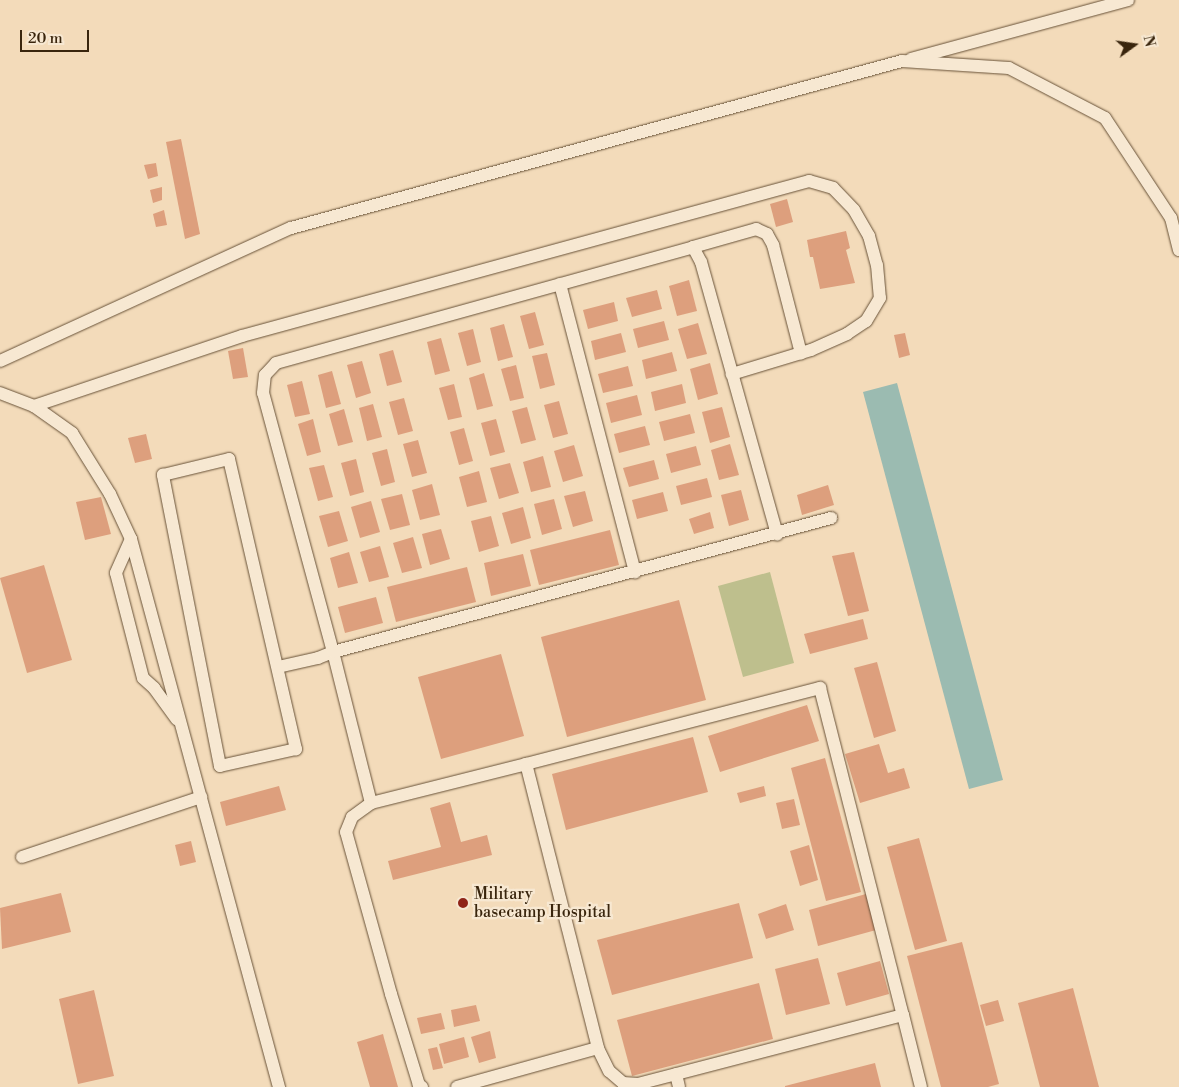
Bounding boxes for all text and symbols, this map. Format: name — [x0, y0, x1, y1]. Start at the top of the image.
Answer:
scale bar — [22, 20, 91, 52]
north arrow — [1109, 20, 1159, 70]
text: 20 m — [28, 29, 63, 48]
text: N — [1138, 34, 1159, 49]
place label: Military basecamp Hospital — [474, 884, 611, 922]
marker: Military basecamp Hospital — [456, 896, 470, 910]

